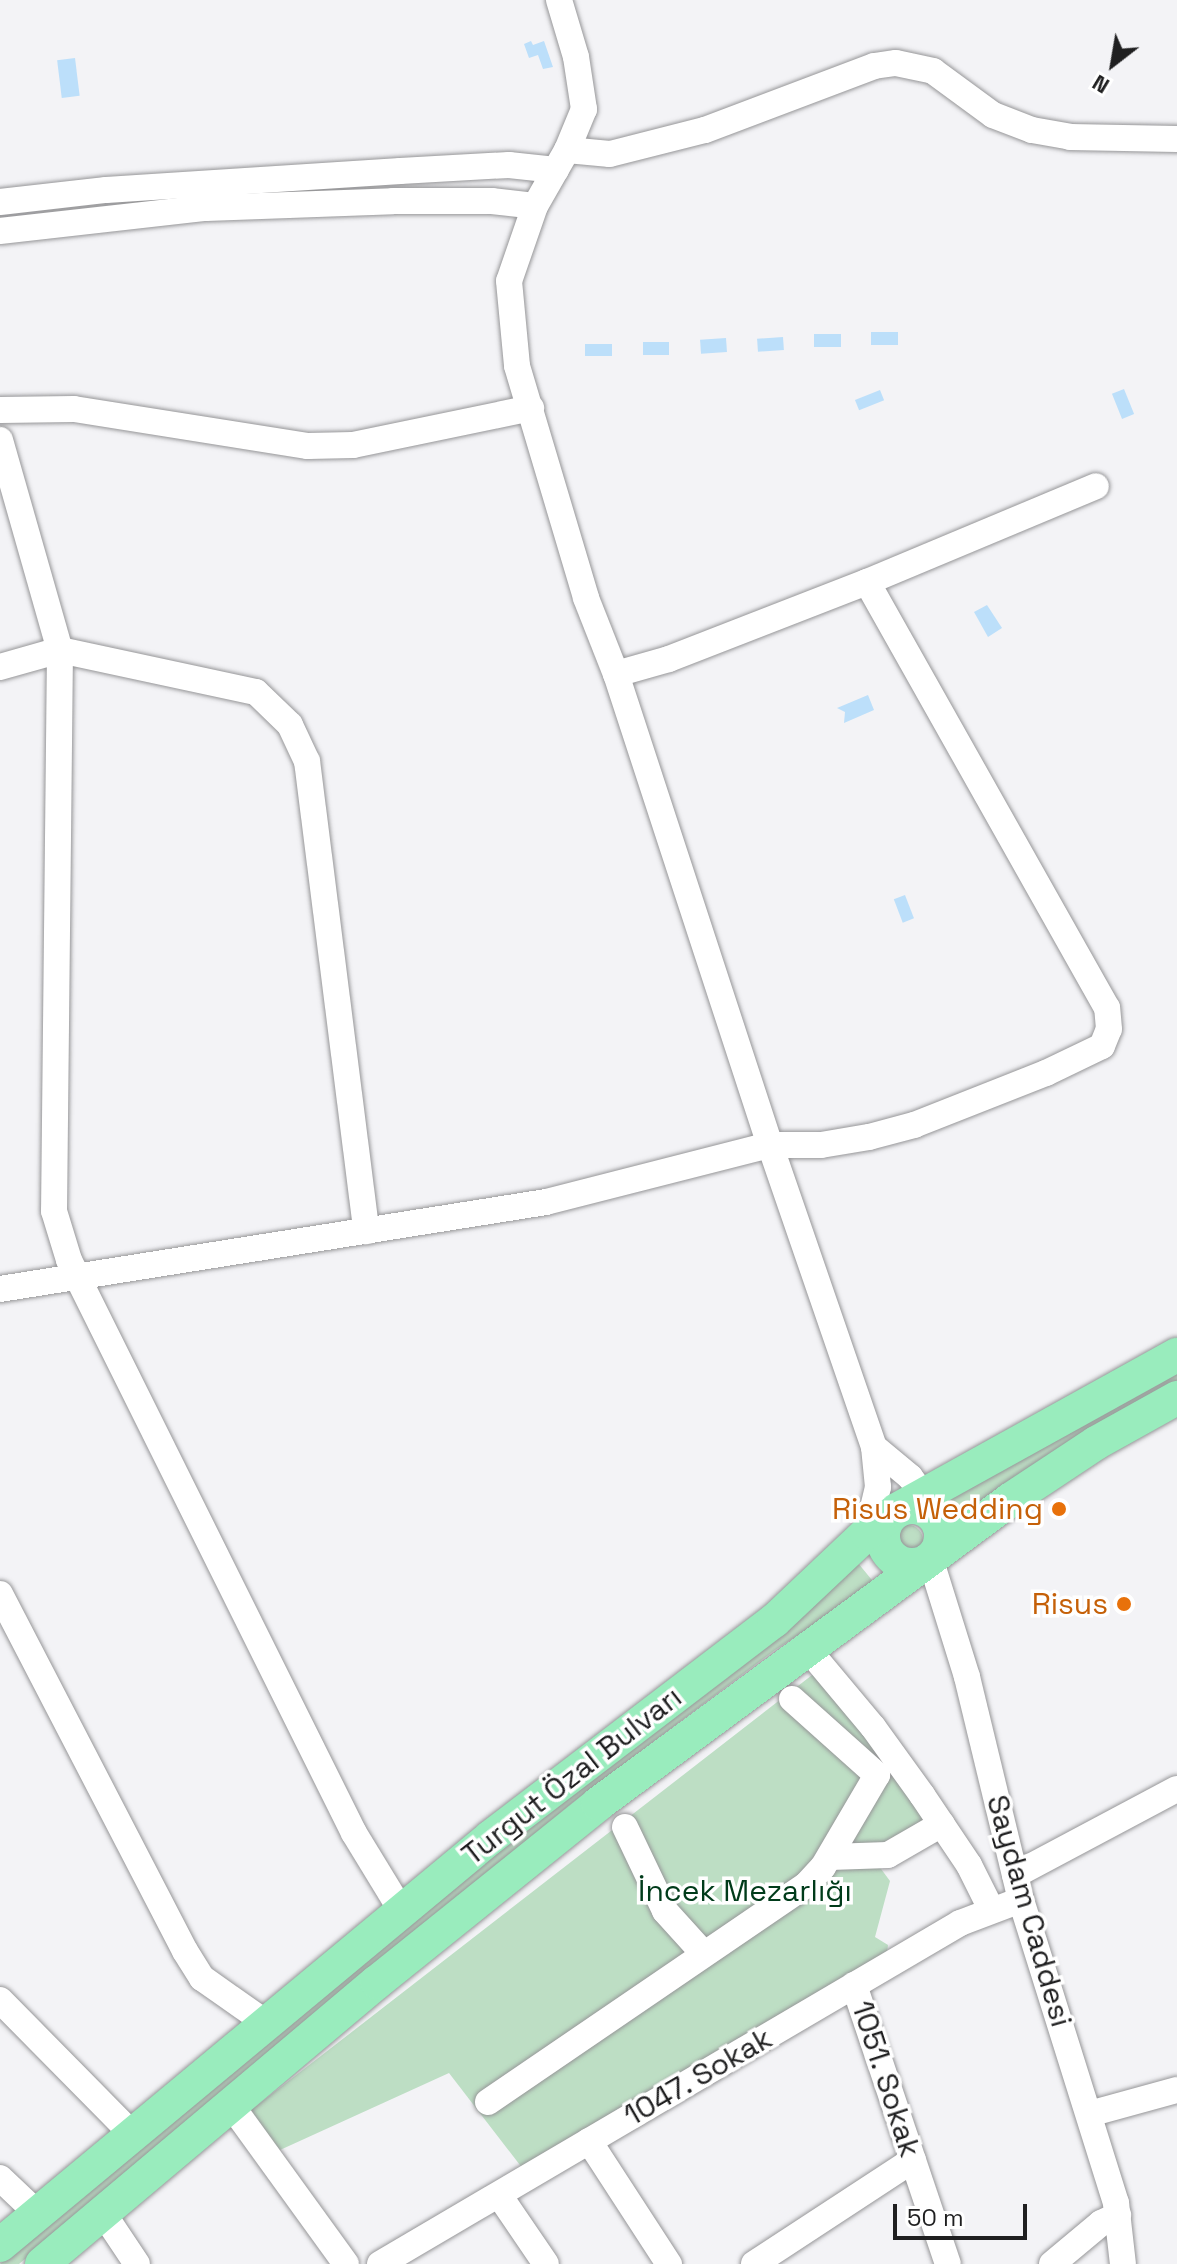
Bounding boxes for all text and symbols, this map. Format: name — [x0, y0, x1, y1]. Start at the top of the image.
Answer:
north arrow — [1073, 24, 1153, 104]
text: N — [1087, 69, 1114, 100]
place label: Risus Wedding — [832, 1491, 1043, 1527]
marker: Risus Wedding — [1050, 1500, 1068, 1518]
place label: Risus — [1032, 1586, 1108, 1622]
marker: Risus — [1115, 1595, 1133, 1613]
street label: Turgut Özal Bulvarı — [455, 1679, 689, 1873]
street label: Saydam Caddesi — [979, 1791, 1079, 2031]
park label: İncek Mezarlığı — [638, 1873, 852, 1909]
street label: 1051. Sokak — [844, 1996, 928, 2162]
street label: 1047. Sokak — [617, 2020, 779, 2134]
scale bar — [897, 2188, 1031, 2238]
text: 50 m — [907, 2202, 964, 2233]

